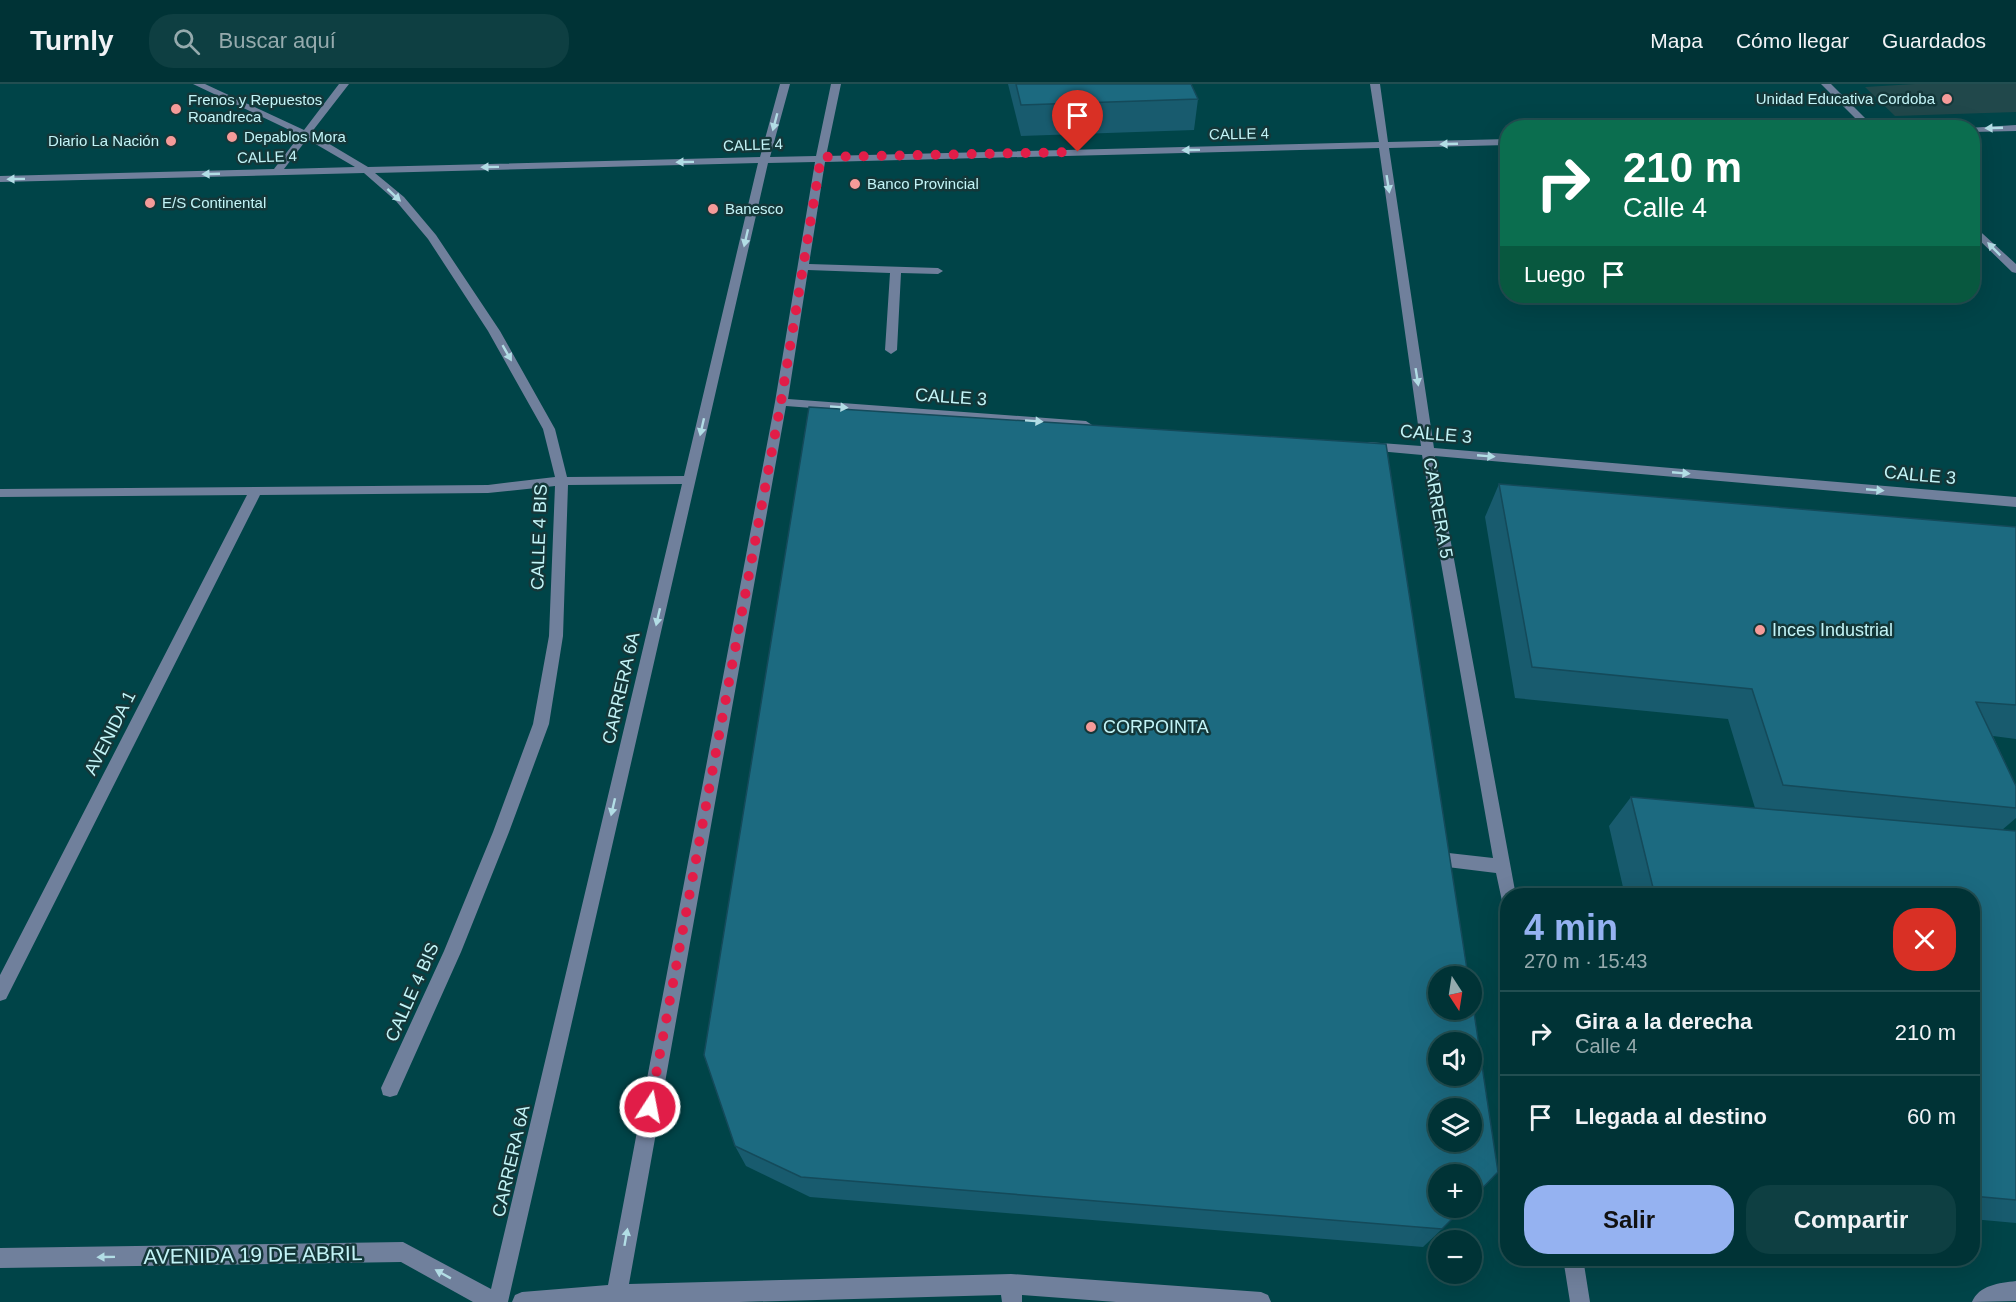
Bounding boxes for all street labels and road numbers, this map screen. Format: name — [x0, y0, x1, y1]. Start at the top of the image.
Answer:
street label: CALLE 4 — [1209, 124, 1269, 143]
street label: CALLE 4 — [723, 135, 783, 154]
street label: CALLE 4 — [237, 147, 297, 166]
street label: CALLE 3 — [914, 385, 988, 409]
street label: CALLE 3 — [1399, 421, 1473, 447]
street label: CARRERA 5 — [1419, 456, 1457, 560]
street label: CALLE 3 — [1883, 462, 1957, 488]
street label: CALLE 4 BIS — [527, 484, 551, 590]
street label: CARRERA 6A — [598, 630, 644, 746]
street label: AVENIDA 1 — [80, 688, 140, 778]
street label: CALLE 4 BIS — [381, 939, 443, 1045]
street label: CARRERA 6A — [488, 1103, 534, 1219]
street label: AVENIDA 19 DE ABRIL — [143, 1241, 363, 1268]

